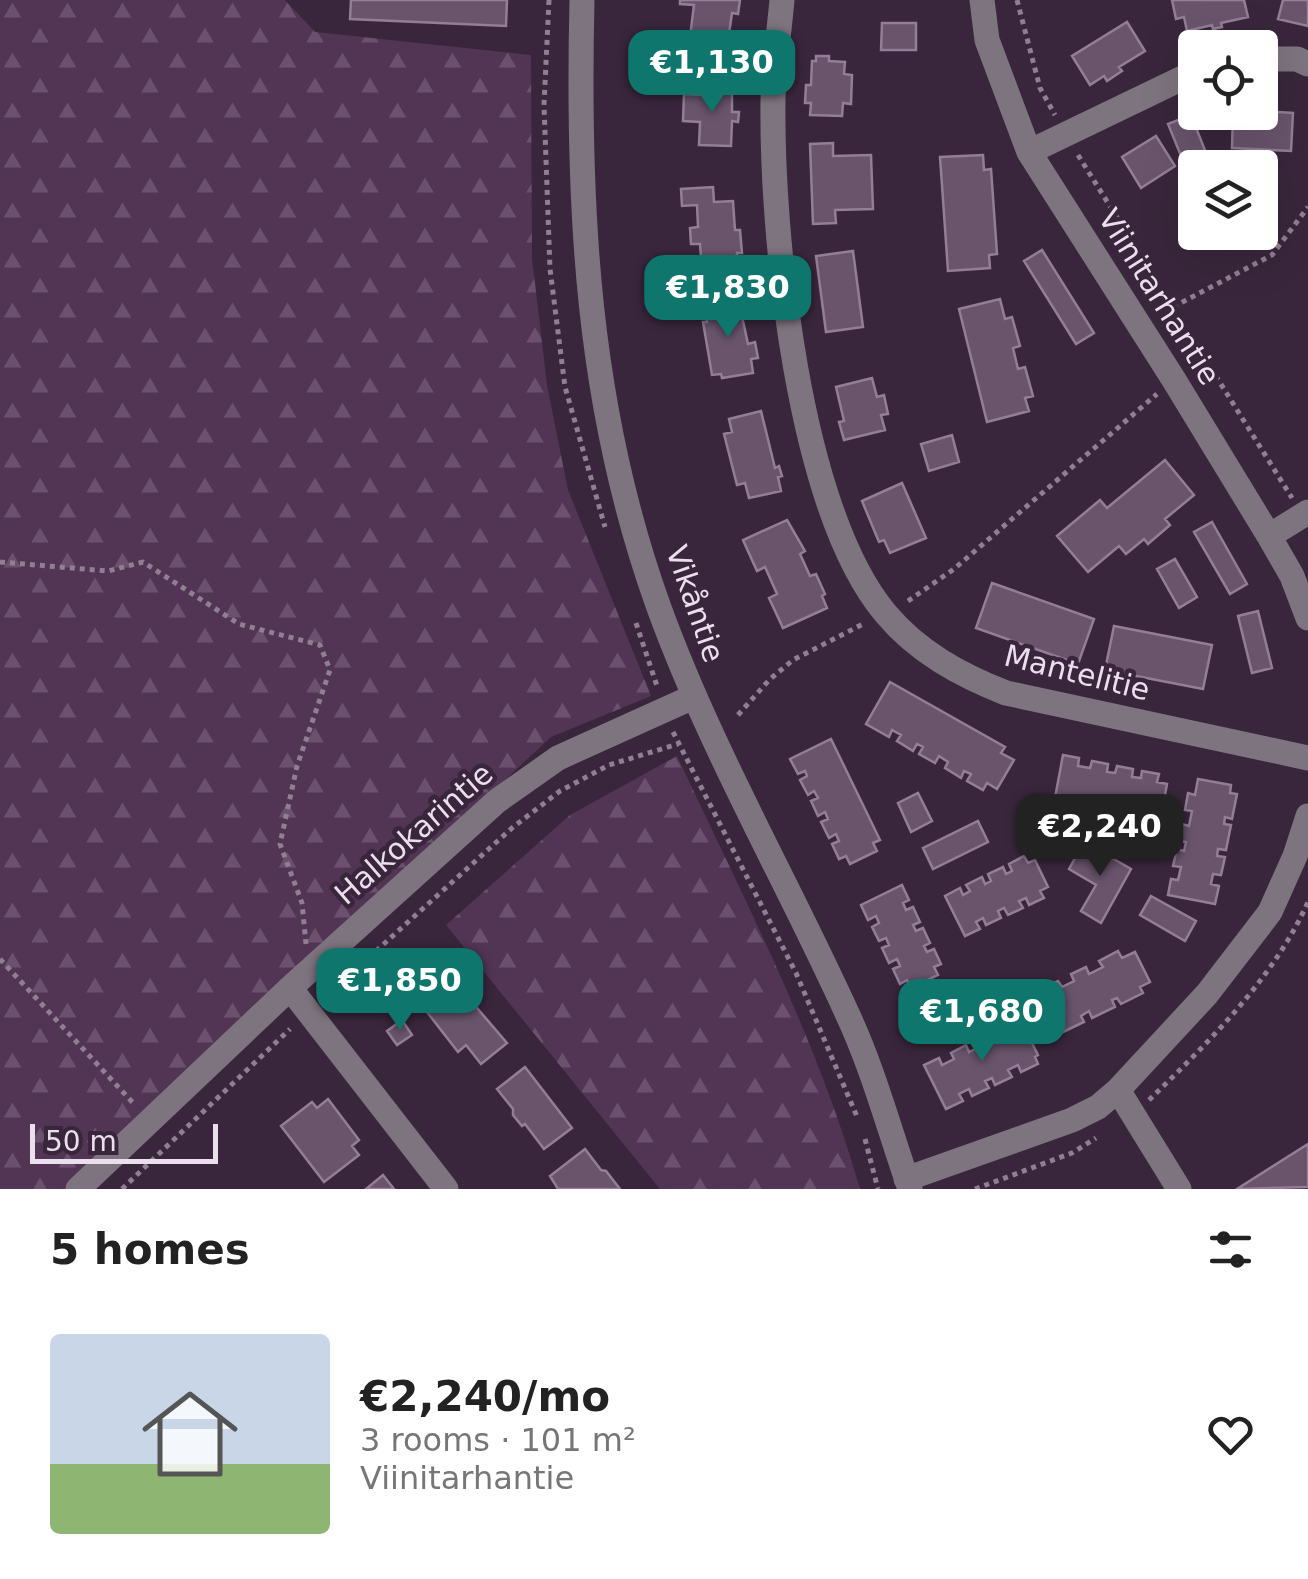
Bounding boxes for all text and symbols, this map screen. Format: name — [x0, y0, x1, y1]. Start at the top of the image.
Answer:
pin: €1,130 — [631, 30, 793, 115]
map controls — [1178, 30, 1278, 250]
button: locate — [1178, 30, 1278, 130]
text: €1,130 — [650, 43, 774, 81]
button: layers — [1178, 150, 1278, 250]
street label: Viinitarhantie — [1091, 202, 1227, 391]
pin: €1,830 — [647, 255, 809, 340]
text: €1,830 — [666, 268, 790, 306]
street label: Vikåntie — [659, 541, 732, 667]
street label: Mantelitie — [1001, 638, 1154, 707]
street label: Halkokarintie — [328, 756, 500, 912]
pin: €2,240 — [1019, 794, 1181, 879]
text: €2,240 — [1038, 807, 1162, 845]
pin: €1,850 — [319, 948, 481, 1033]
text: €1,850 — [338, 961, 462, 999]
pin: €1,680 — [901, 979, 1063, 1064]
text: €1,680 — [920, 992, 1044, 1030]
scale bar — [30, 1119, 218, 1164]
text: 50 m — [45, 1125, 117, 1158]
icon: filters — [1203, 1222, 1258, 1277]
text: 5 homes — [50, 1225, 250, 1274]
text: €2,240/mo — [360, 1372, 610, 1421]
icon: home — [130, 1374, 250, 1494]
icon: heart — [1203, 1407, 1258, 1462]
text: 3 rooms · 101 m² — [360, 1421, 636, 1459]
text: Viinitarhantie — [360, 1459, 574, 1497]

